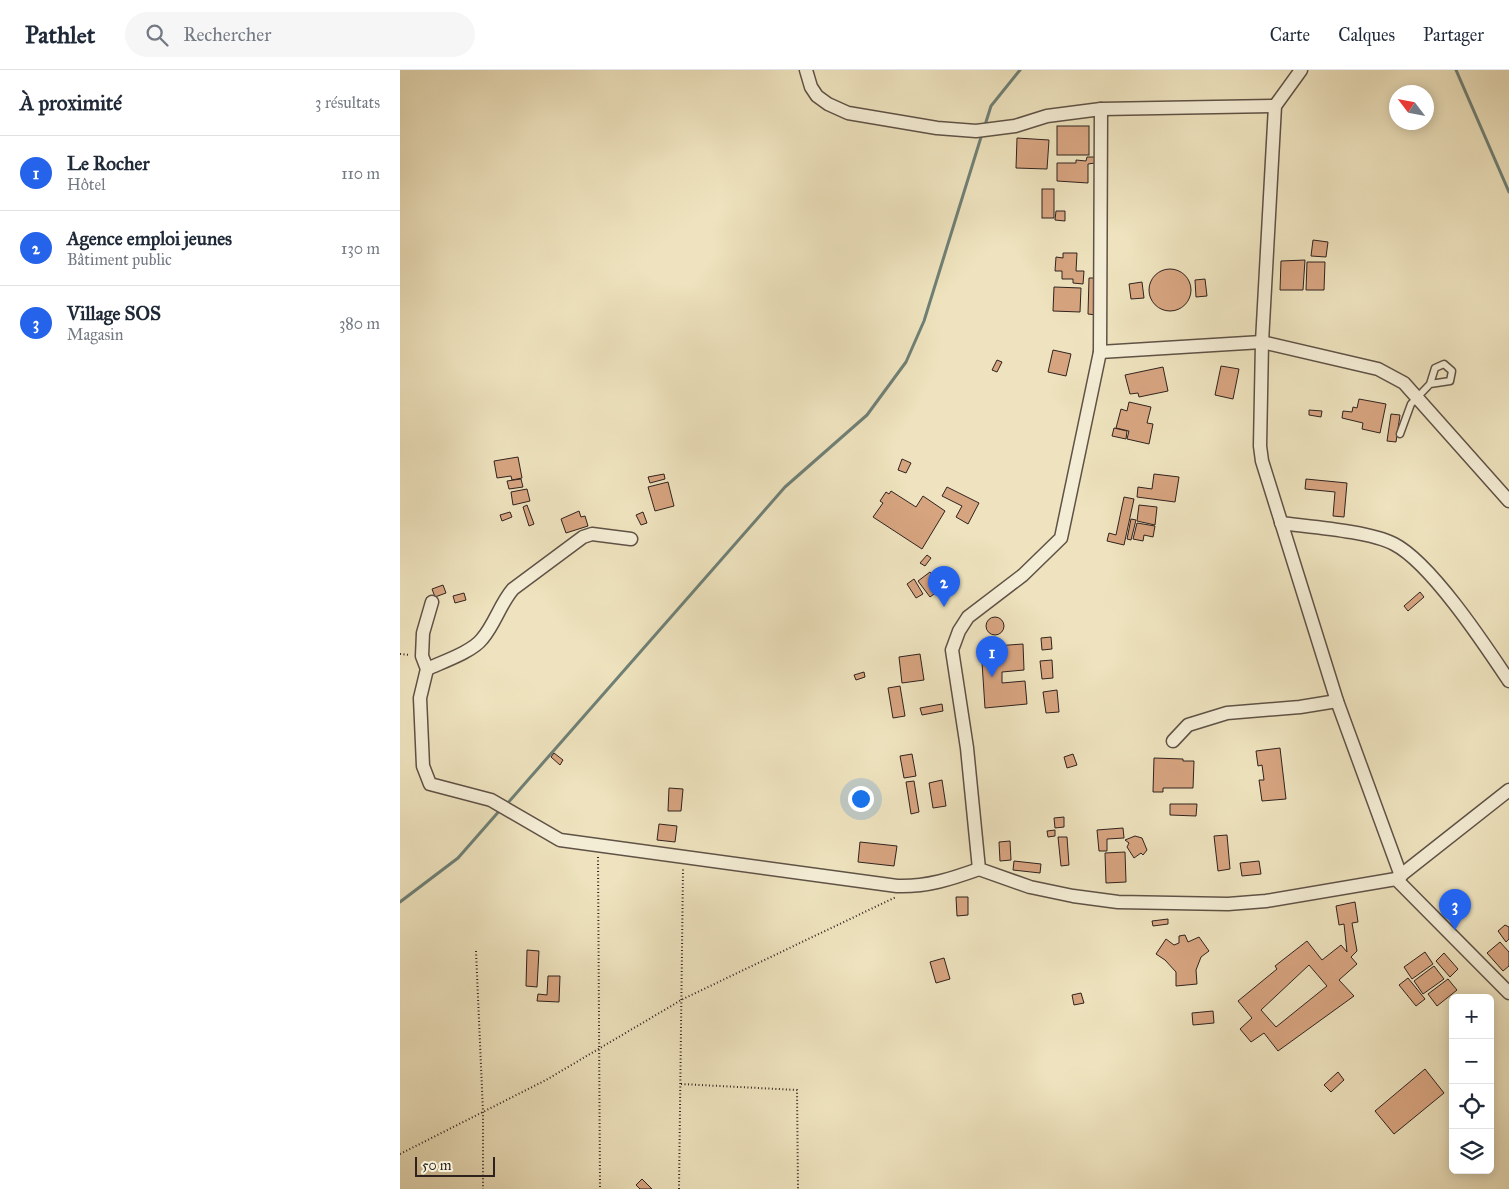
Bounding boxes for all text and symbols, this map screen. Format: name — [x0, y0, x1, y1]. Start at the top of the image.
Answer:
search box — [125, 12, 475, 57]
text: Pathlet — [25, 20, 95, 50]
icon: search — [143, 21, 171, 49]
text: Rechercher — [183, 23, 271, 46]
text: Carte — [1270, 24, 1310, 46]
text: Calques — [1338, 24, 1395, 46]
text: Partager — [1423, 24, 1484, 46]
north arrow — [1389, 85, 1434, 130]
text: À proximité — [20, 90, 122, 116]
text: 3 résultats — [315, 93, 380, 112]
text: Le Rocher — [67, 152, 150, 175]
text: 1 — [33, 164, 39, 183]
text: 110 m — [341, 164, 380, 183]
text: Hôtel — [67, 175, 105, 194]
text: Agence emploi jeunes — [67, 227, 232, 250]
text: 2 — [32, 239, 40, 258]
text: 130 m — [341, 239, 380, 258]
text: Bâtiment public — [67, 250, 172, 269]
text: Village SOS — [67, 302, 161, 325]
text: 3 — [33, 314, 39, 333]
text: 380 m — [339, 314, 380, 333]
text: Magasin — [67, 325, 123, 344]
pin: 2 — [928, 566, 960, 607]
pin: 1 — [976, 636, 1008, 677]
your location — [848, 786, 874, 812]
pin: 3 — [1439, 889, 1471, 930]
map controls — [1449, 994, 1494, 1174]
button: + — [1449, 994, 1494, 1039]
button: − — [1449, 1039, 1494, 1084]
button: locate — [1449, 1084, 1494, 1129]
button: layers — [1449, 1129, 1494, 1174]
scale bar — [415, 1154, 495, 1177]
text: 50 m — [422, 1157, 451, 1174]

